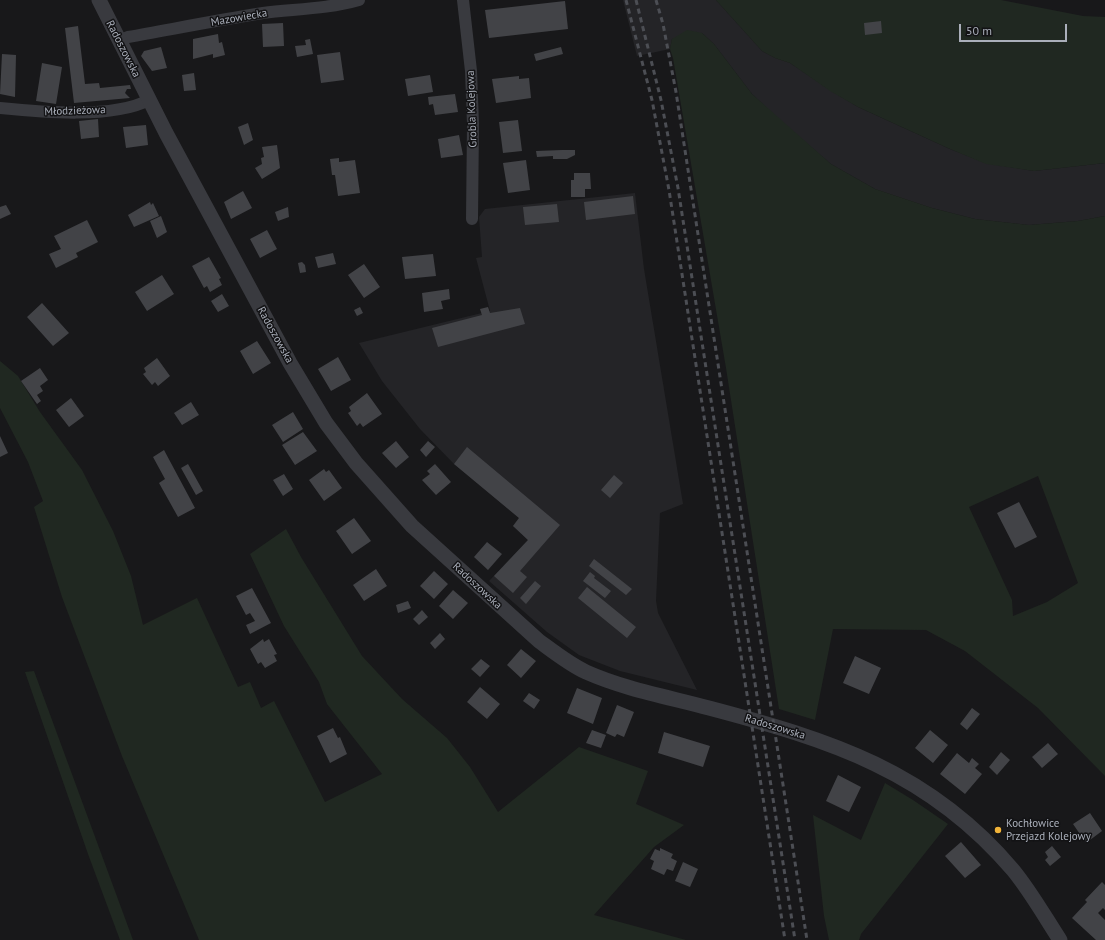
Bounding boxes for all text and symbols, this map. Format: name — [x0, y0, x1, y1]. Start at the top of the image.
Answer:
street label: Mazowiecka — [210, 7, 268, 29]
scale bar — [961, 16, 1069, 42]
street label: Radoszowska — [103, 18, 143, 80]
text: 50 m — [966, 23, 992, 38]
street label: Grobla Kolejowa — [464, 70, 480, 148]
street label: Młodzieżowa — [44, 103, 106, 119]
street label: Radoszowska — [254, 305, 296, 365]
street label: Radoszowska — [450, 560, 504, 612]
street label: Radoszowska — [743, 712, 807, 742]
place label: Kochłowice Przejazd Kolejowy — [1006, 817, 1091, 843]
marker: Kochłowice Przejazd Kolejowy — [993, 825, 1003, 835]

